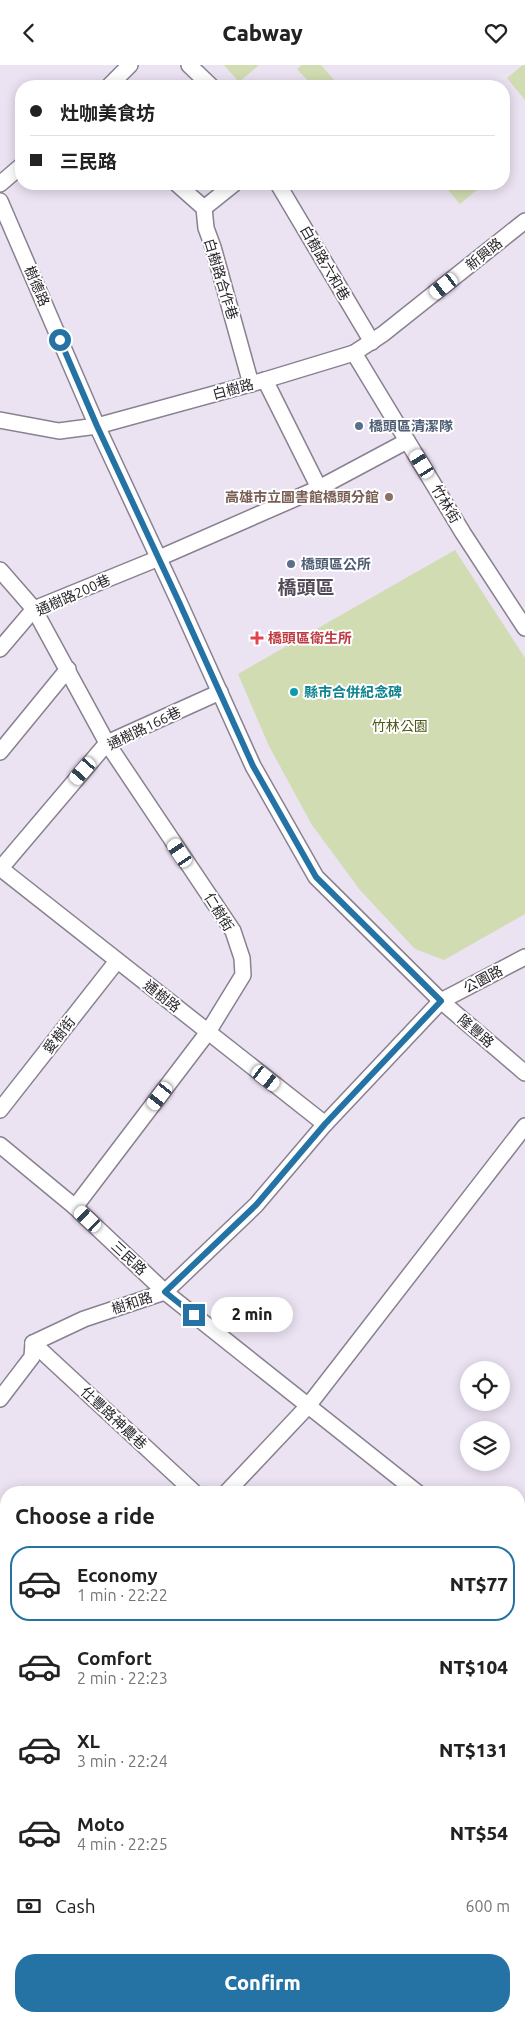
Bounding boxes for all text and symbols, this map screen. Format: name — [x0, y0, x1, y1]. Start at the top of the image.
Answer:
icon: back — [15, 19, 43, 47]
icon: heart — [482, 19, 510, 47]
text: Cabway — [222, 20, 303, 45]
text: 灶咖美食坊 — [60, 102, 155, 124]
text: 三民路 — [60, 150, 117, 172]
street label: 白樹路六和巷 — [297, 223, 353, 303]
street label: 新興路 — [463, 235, 505, 273]
street label: 白樹路合作巷 — [201, 236, 241, 322]
street label: 樹德路 — [21, 264, 53, 308]
car — [427, 271, 460, 301]
route start — [49, 329, 71, 351]
street label: 白樹路 — [211, 376, 255, 402]
place label: 橋頭區清潔隊 — [369, 418, 453, 434]
marker: 橋頭區清潔隊 — [353, 420, 365, 432]
car — [407, 447, 436, 481]
street label: 竹林街 — [428, 482, 464, 526]
place label: 高雄市立圖書館橋頭分館 — [225, 489, 379, 505]
marker: 高雄市立圖書館橋頭分館 — [383, 491, 395, 503]
place label: 橋頭區公所 — [301, 556, 371, 572]
marker: 橋頭區公所 — [285, 558, 297, 570]
street label: 通樹路200巷 — [33, 571, 113, 619]
district label: 橋頭區 — [277, 576, 335, 598]
place label: 橋頭區衛生所 — [268, 630, 352, 646]
marker: 橋頭區衛生所 — [250, 631, 264, 645]
place label: 縣市合併紀念碑 — [304, 684, 402, 700]
marker: 縣市合併紀念碑 — [288, 686, 300, 698]
street label: 通樹路166巷 — [105, 703, 183, 753]
park label: 竹林公園 — [372, 718, 428, 734]
car — [67, 755, 98, 787]
car — [165, 836, 194, 870]
street label: 仁樹街 — [201, 890, 237, 934]
street label: 公園路 — [461, 962, 505, 996]
street label: 通樹路 — [141, 977, 183, 1015]
street label: 隆豐路 — [455, 1011, 497, 1051]
street label: 愛樹街 — [40, 1014, 78, 1056]
car — [249, 1063, 282, 1093]
car — [144, 1080, 175, 1112]
car — [71, 1203, 104, 1235]
street label: 三民路 — [108, 1238, 150, 1278]
street label: 樹和路 — [110, 1289, 154, 1317]
callout: 2 min — [212, 1297, 294, 1333]
route end — [183, 1304, 205, 1326]
text: 2 min — [232, 1305, 272, 1323]
map controls — [460, 1361, 510, 1471]
button: locate — [460, 1361, 510, 1411]
street label: 仕豐路神農巷 — [78, 1384, 150, 1452]
button: layers — [460, 1421, 510, 1471]
text: Choose a ride — [15, 1503, 155, 1528]
icon: car — [17, 1561, 62, 1606]
text: Economy — [77, 1564, 158, 1586]
text: NT$77 — [450, 1573, 508, 1595]
text: 1 min · 22:22 — [77, 1586, 168, 1604]
icon: car — [17, 1644, 62, 1689]
text: Comfort — [77, 1647, 152, 1669]
text: NT$104 — [439, 1656, 508, 1678]
text: 2 min · 22:23 — [77, 1669, 168, 1687]
icon: car — [17, 1727, 62, 1772]
text: XL — [77, 1730, 100, 1752]
text: NT$131 — [439, 1739, 508, 1761]
text: 3 min · 22:24 — [77, 1752, 168, 1770]
icon: car — [17, 1810, 62, 1855]
text: Moto — [77, 1813, 125, 1835]
text: NT$54 — [450, 1822, 508, 1844]
text: 4 min · 22:25 — [77, 1835, 168, 1853]
icon: cash — [15, 1892, 43, 1920]
text: Cash — [55, 1895, 96, 1917]
text: 600 m — [465, 1897, 510, 1915]
button: Confirm — [15, 1954, 510, 2012]

